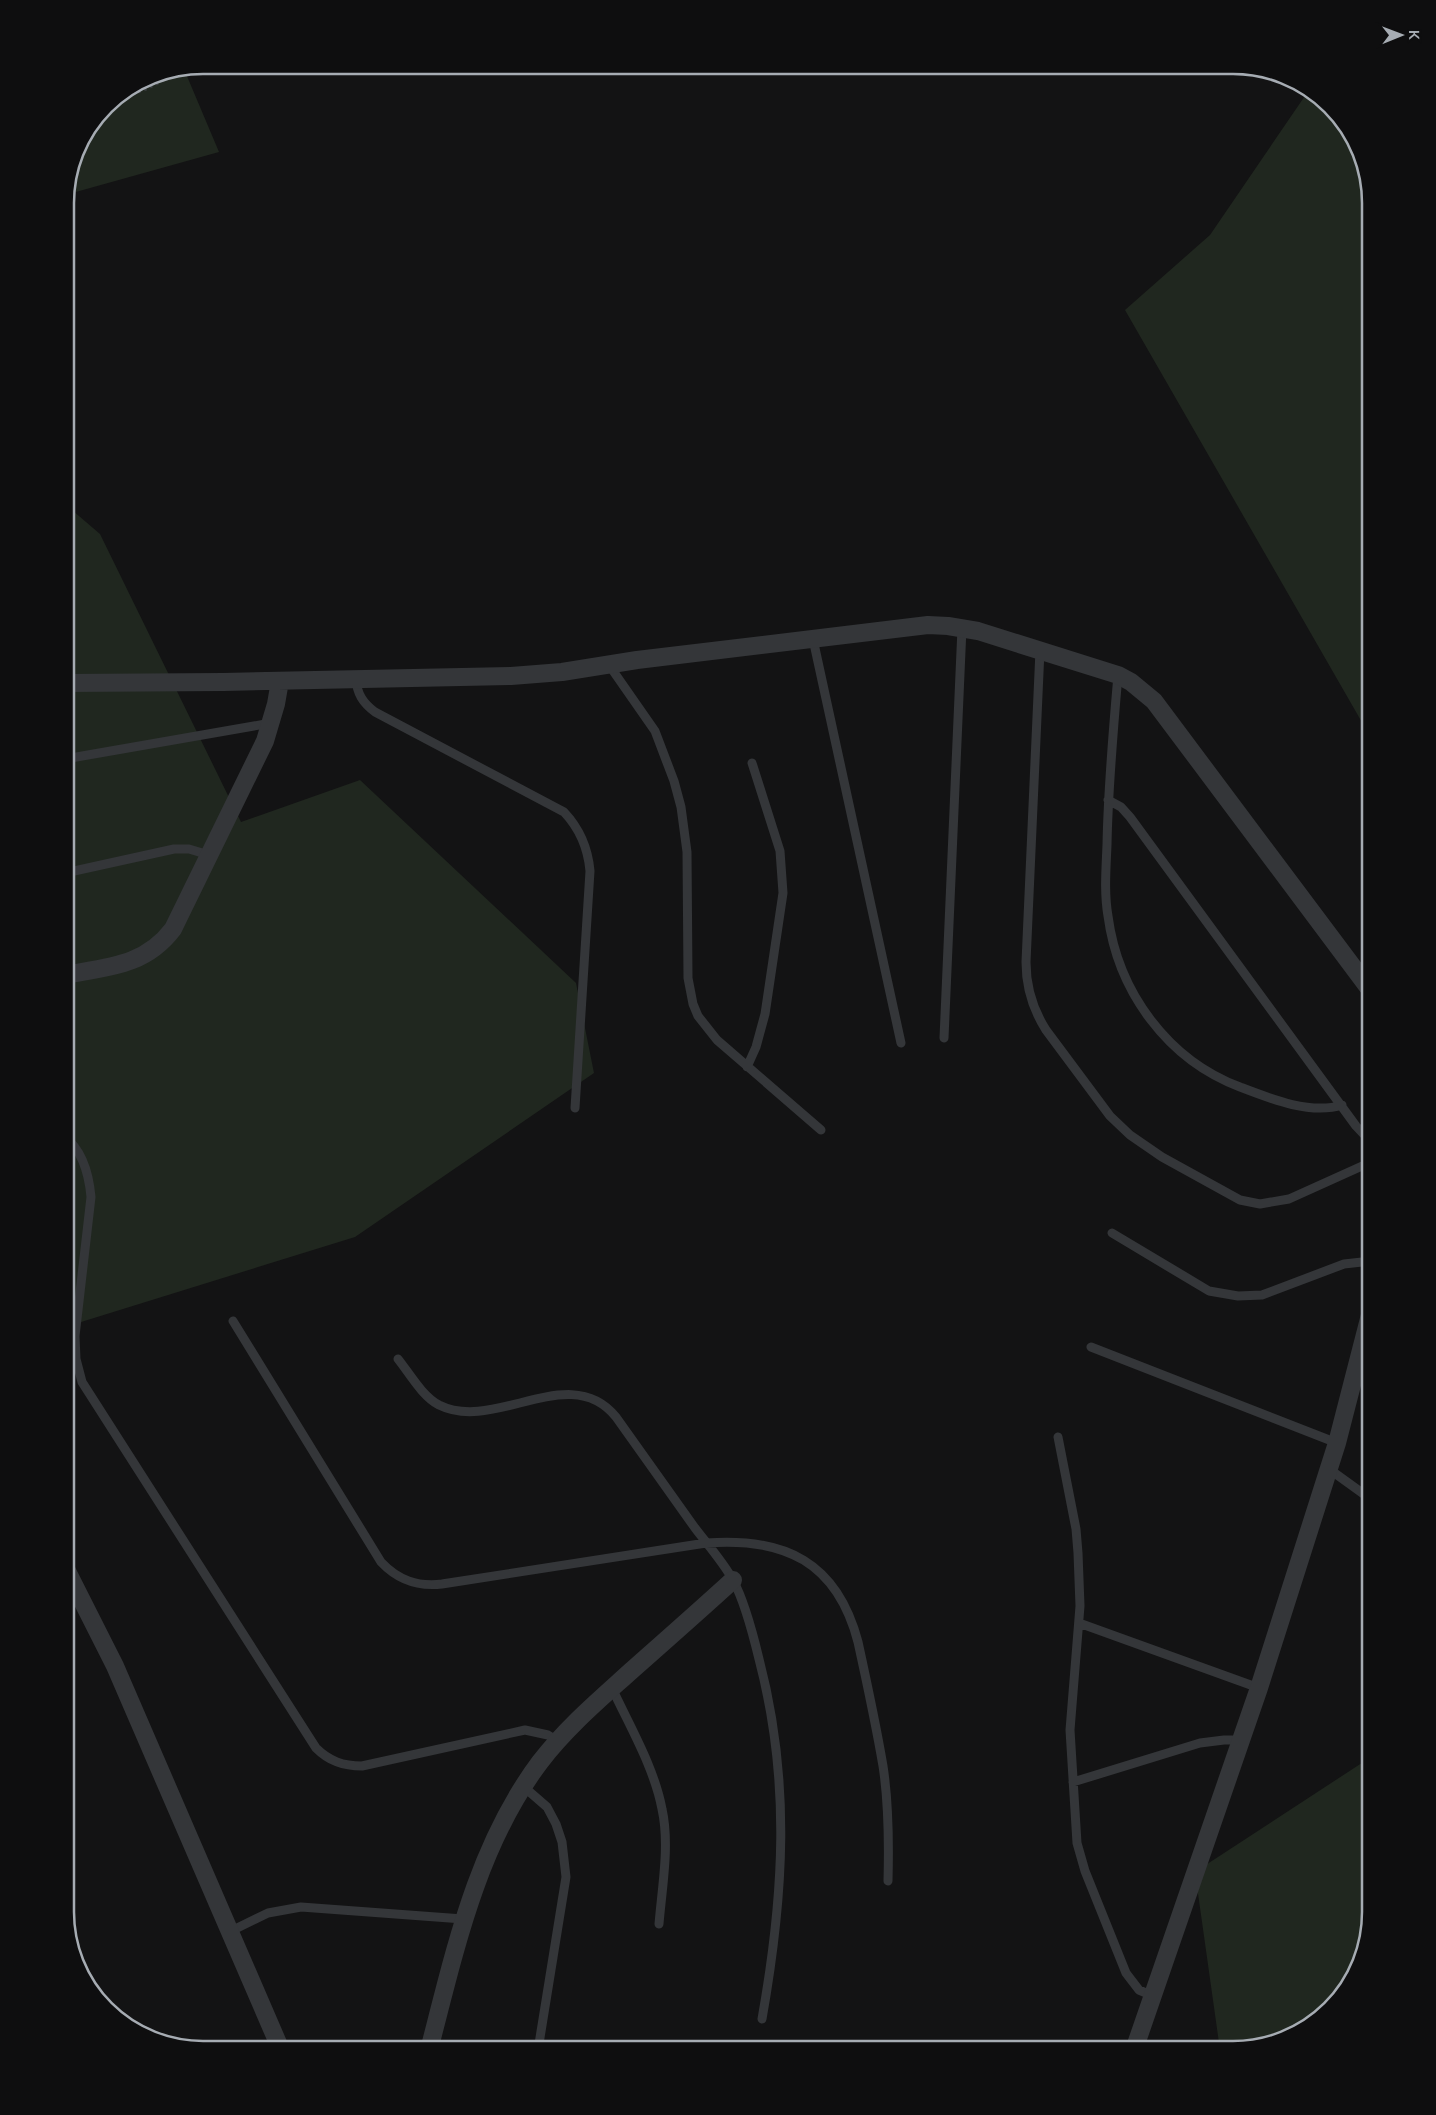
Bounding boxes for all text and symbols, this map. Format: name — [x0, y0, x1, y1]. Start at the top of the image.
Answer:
north arrow — [1376, 10, 1426, 60]
text: K — [1406, 30, 1423, 40]

